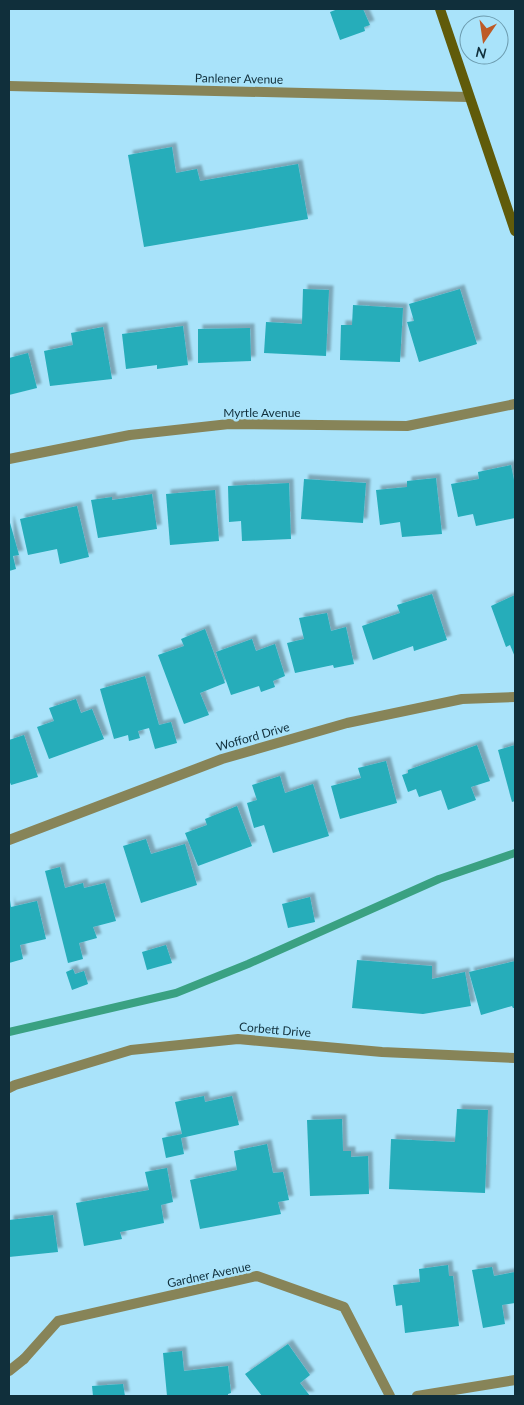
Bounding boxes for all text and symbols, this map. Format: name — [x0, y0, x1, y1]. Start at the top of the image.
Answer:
north arrow — [459, 15, 509, 65]
text: N — [474, 44, 488, 63]
street label: Panlener Avenue — [195, 70, 283, 87]
street label: Myrtle Avenue — [223, 405, 301, 420]
street label: Wofford Drive — [214, 719, 291, 754]
street label: Corbett Drive — [239, 1019, 312, 1040]
street label: Gardner Avenue — [166, 1258, 252, 1291]

